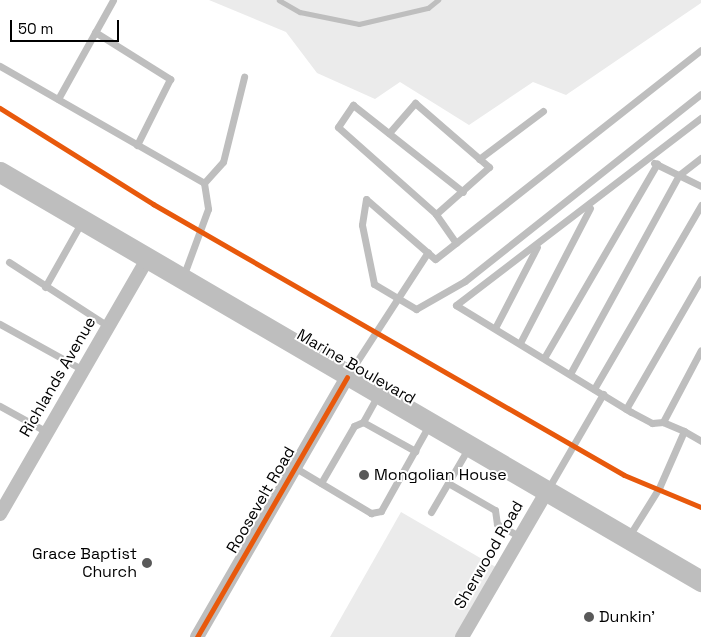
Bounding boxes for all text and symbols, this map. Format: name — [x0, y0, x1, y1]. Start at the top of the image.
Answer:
scale bar — [12, 10, 121, 42]
text: 50 m — [18, 19, 53, 38]
street label: Richlands Avenue — [16, 313, 100, 441]
street label: Marine Boulevard — [293, 325, 419, 409]
street label: Roosevelt Road — [223, 443, 299, 557]
place label: Mongolian House — [374, 465, 507, 485]
marker: Mongolian House — [358, 469, 370, 481]
street label: Sherwood Road — [450, 498, 528, 612]
place label: Grace Baptist Church — [32, 544, 137, 582]
marker: Grace Baptist Church — [141, 557, 153, 569]
place label: Dunkin' — [599, 607, 655, 627]
marker: Dunkin' — [583, 611, 595, 623]

